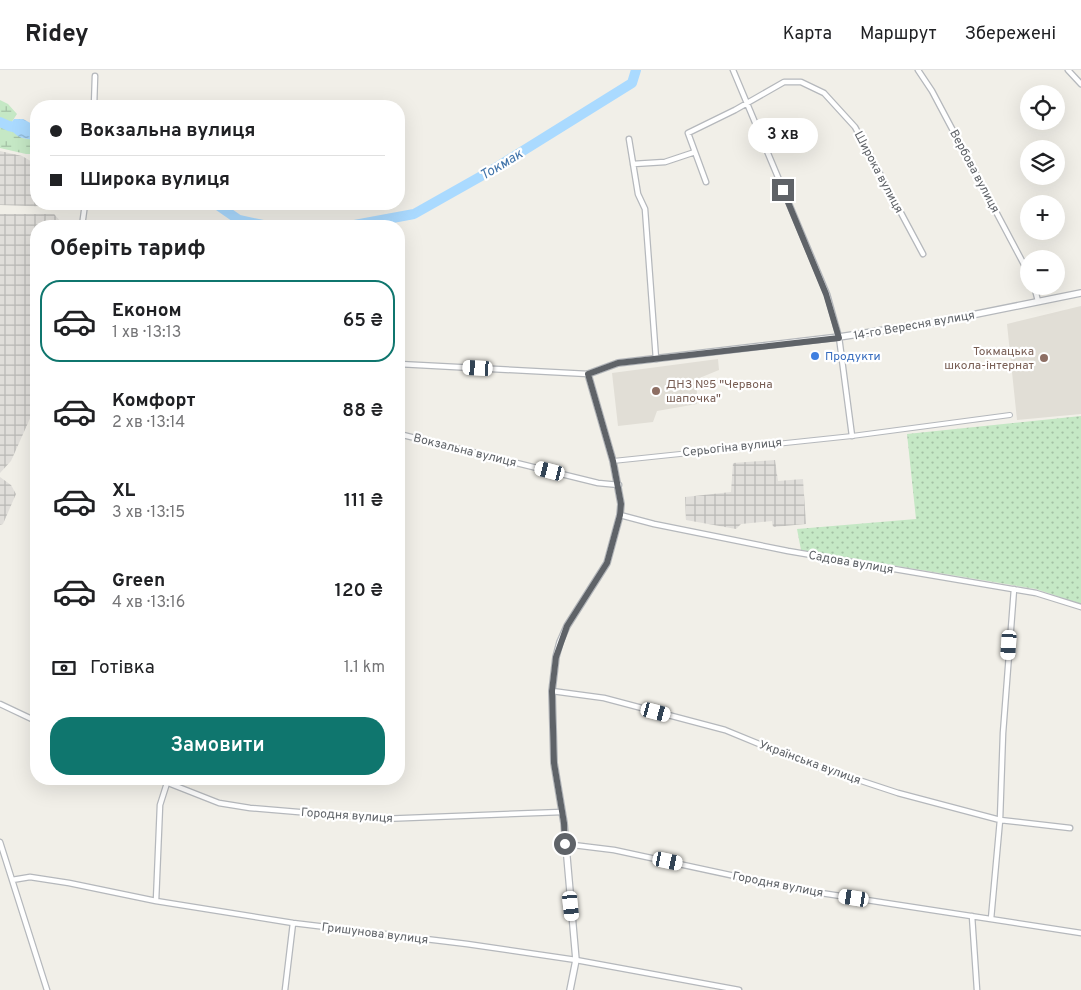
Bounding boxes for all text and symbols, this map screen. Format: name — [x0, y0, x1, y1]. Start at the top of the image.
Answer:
text: Ridey — [25, 20, 89, 50]
text: Карта — [783, 23, 832, 46]
text: Маршрут — [860, 23, 937, 46]
text: Збережені — [965, 23, 1056, 46]
map controls — [1020, 85, 1065, 295]
button: locate — [1020, 85, 1065, 130]
callout: 3 хв — [748, 118, 818, 152]
text: Вокзальна вулиця — [80, 119, 255, 143]
text: 3 хв — [767, 125, 799, 145]
street label: Вербова вулиця — [945, 127, 1003, 216]
street label: Широка вулиця — [850, 129, 906, 216]
button: layers — [1020, 140, 1065, 185]
water label: Токмак — [477, 145, 527, 185]
text: Широка вулиця — [80, 168, 230, 192]
route end — [772, 179, 794, 201]
button: + — [1020, 195, 1065, 240]
text: Оберіть тариф — [50, 236, 206, 263]
button: − — [1020, 250, 1065, 295]
icon: car — [52, 299, 97, 344]
text: Економ — [112, 299, 182, 323]
street label: 14-го Вересня вулиця — [852, 307, 976, 345]
text: 65 ₴ — [343, 309, 383, 333]
text: 1 хв · 13:13 — [112, 323, 181, 343]
place label: Токмацька школа-інтернат — [944, 344, 1035, 374]
place label: Продукти — [825, 349, 881, 365]
marker: Продукти — [809, 350, 821, 362]
marker: Токмацька школа-інтернат — [1038, 352, 1050, 364]
car — [462, 360, 493, 376]
place label: ДНЗ №5 "Червона шапочка" — [666, 377, 773, 407]
marker: ДНЗ №5 "Червона шапочка" — [650, 385, 662, 397]
icon: car — [52, 389, 97, 434]
text: Комфорт — [112, 389, 195, 413]
text: 88 ₴ — [342, 399, 383, 423]
text: 2 хв · 13:14 — [112, 413, 185, 433]
street label: Вокзальна вулиця — [412, 430, 518, 472]
street label: Серьогіна вулиця — [682, 435, 783, 461]
car — [533, 460, 566, 482]
icon: car — [52, 479, 97, 524]
text: XL — [112, 479, 135, 503]
text: 111 ₴ — [344, 489, 383, 513]
text: 3 хв · 13:15 — [112, 503, 185, 523]
street label: Садова вулиця — [807, 548, 895, 578]
icon: car — [52, 569, 97, 614]
text: Green — [112, 569, 165, 593]
text: 120 ₴ — [335, 579, 383, 603]
text: 4 хв · 13:16 — [112, 593, 185, 613]
car — [1000, 630, 1017, 660]
icon: cash — [50, 654, 78, 682]
text: Готівка — [90, 656, 155, 680]
text: 1.1 km — [344, 658, 385, 678]
car — [639, 701, 672, 723]
button: Замовити — [50, 717, 385, 775]
street label: Українська вулиця — [756, 737, 863, 789]
street label: Городня вулиця — [300, 805, 393, 827]
route start — [554, 833, 576, 855]
car — [651, 851, 684, 871]
street label: Городня вулиця — [731, 868, 825, 902]
car — [838, 888, 869, 908]
car — [561, 890, 580, 922]
street label: Гришунова вулиця — [321, 920, 429, 948]

